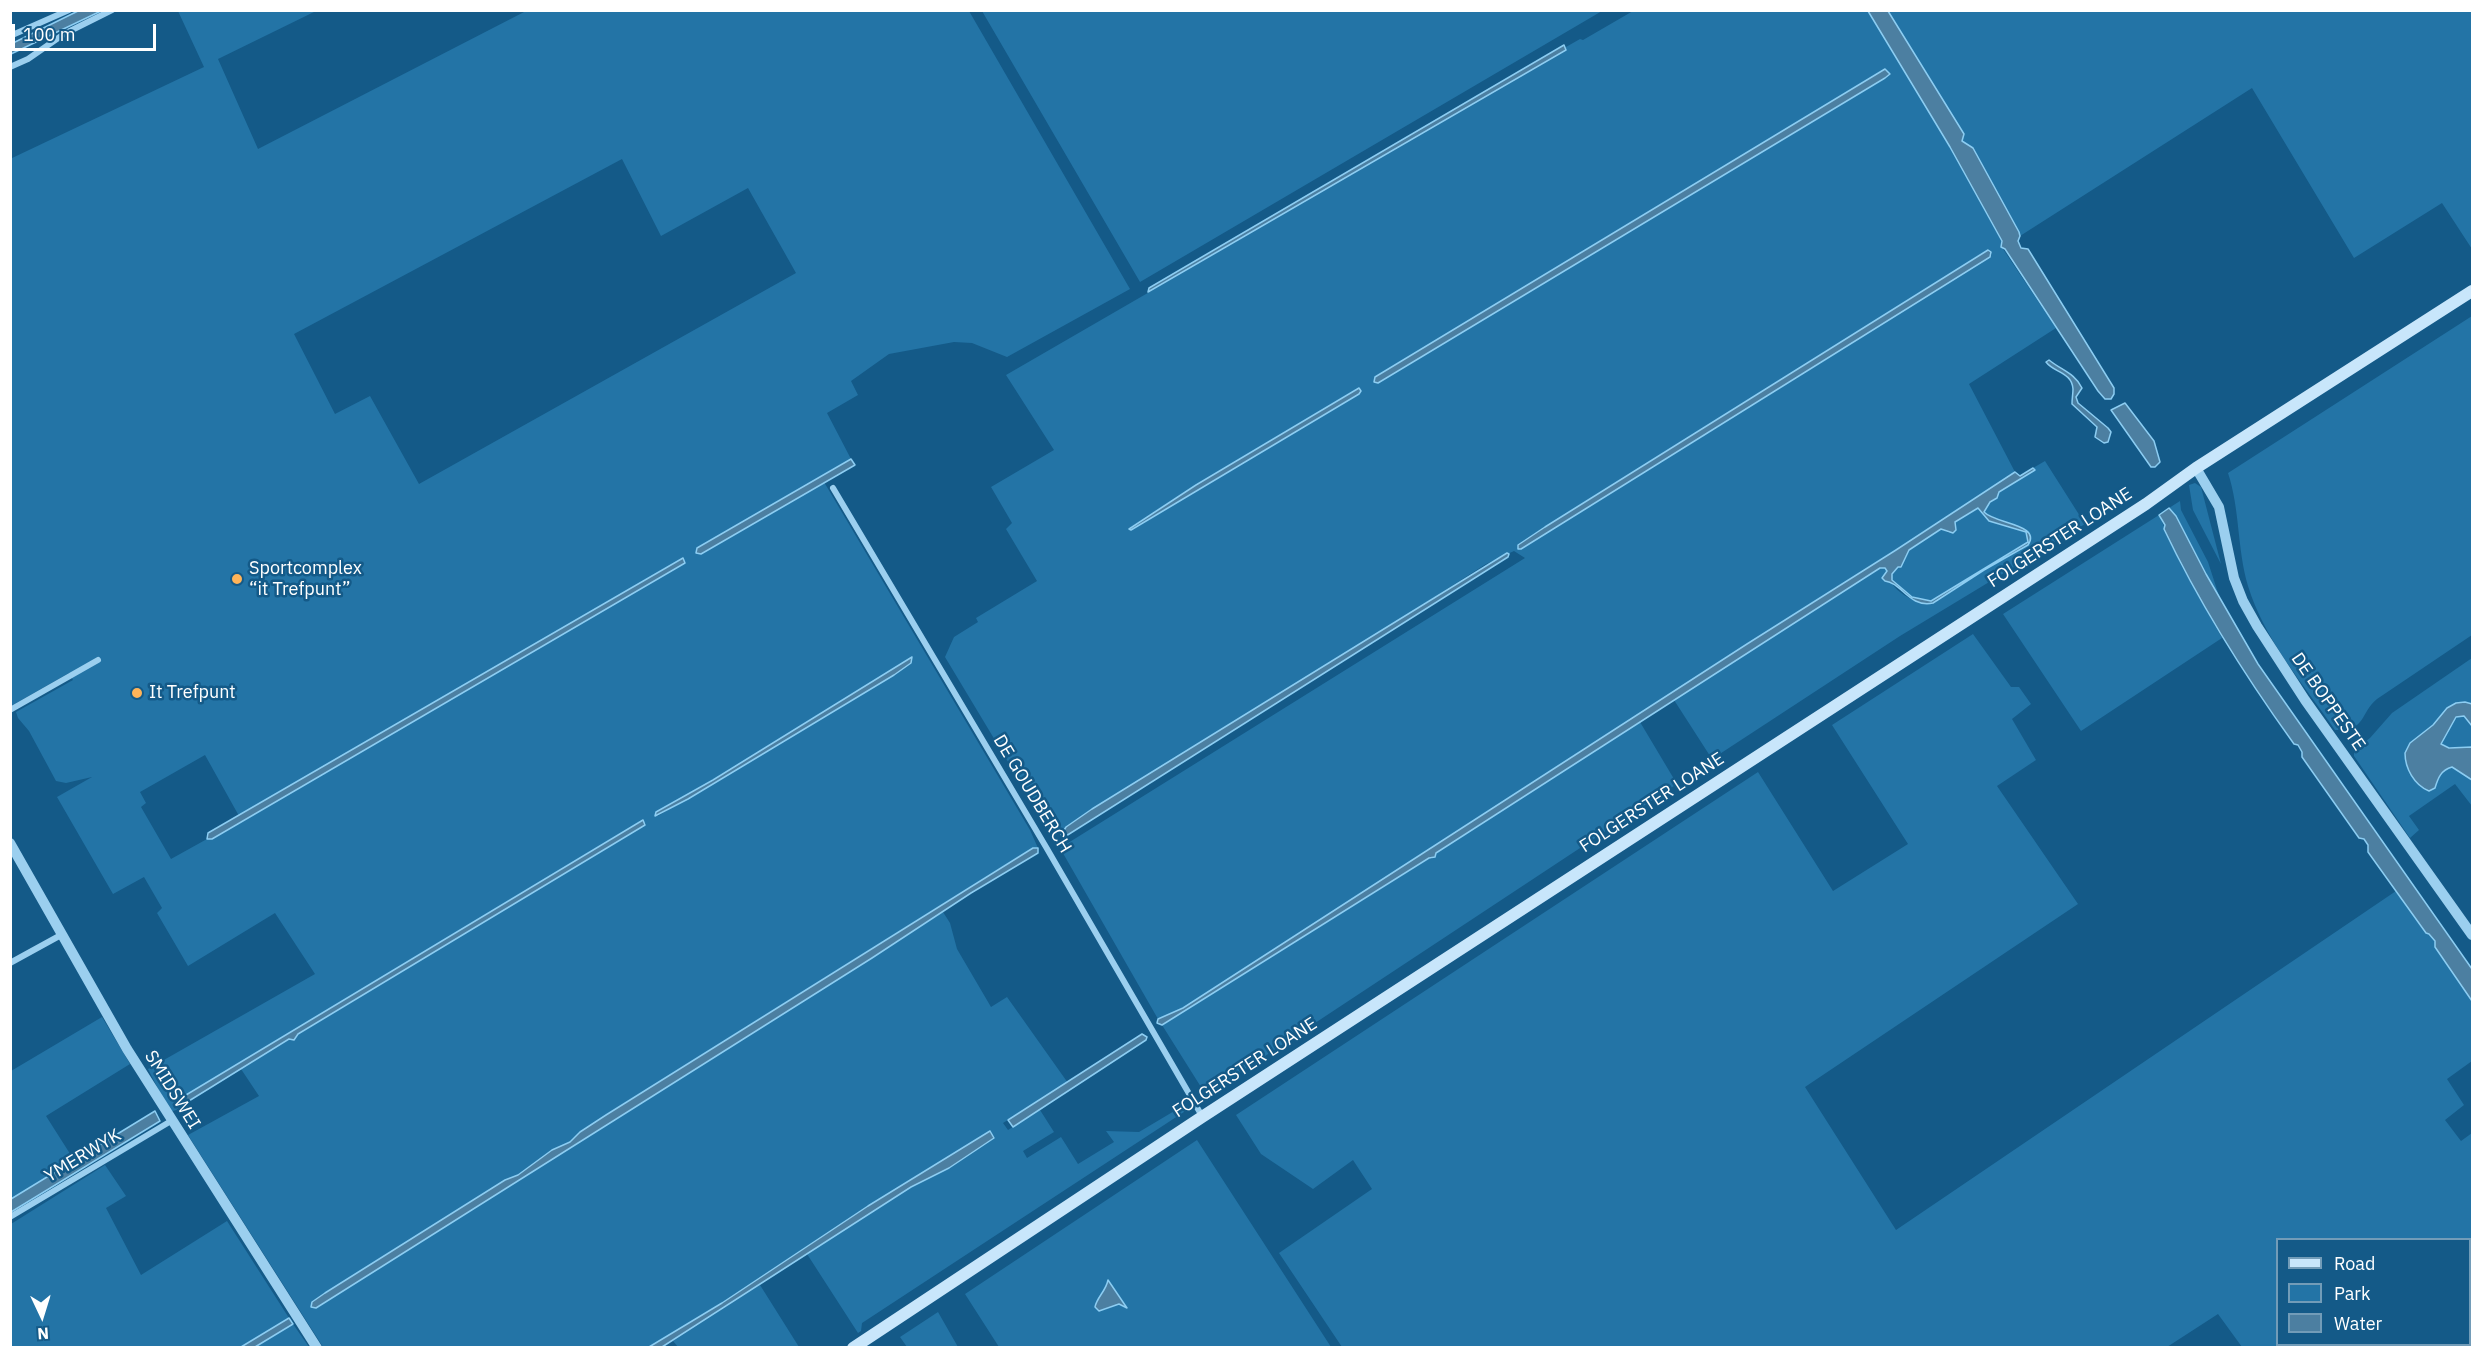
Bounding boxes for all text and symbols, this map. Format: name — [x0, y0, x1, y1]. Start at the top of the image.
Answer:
scale bar — [15, 12, 159, 50]
text: 100 m — [23, 23, 75, 46]
street label: FOLGERSTER LOANE — [1984, 483, 2136, 593]
place label: Sportcomplex “it Trefpunt” — [249, 558, 362, 600]
marker: Sportcomplex “it Trefpunt” — [230, 572, 244, 586]
street label: DE BOPPESTE — [2286, 649, 2370, 755]
place label: It Trefpunt — [149, 682, 236, 704]
marker: It Trefpunt — [130, 686, 144, 700]
street label: DE GOUDBERCH — [988, 731, 1076, 857]
street label: FOLGERSTER LOANE — [1576, 748, 1728, 858]
street label: FOLGERSTER LOANE — [1169, 1013, 1321, 1123]
street label: SMIDSWEI — [139, 1047, 205, 1133]
street label: YMERWYK — [41, 1125, 125, 1187]
legend — [2276, 1238, 2471, 1346]
text: Road — [2334, 1252, 2375, 1275]
text: Park — [2334, 1282, 2370, 1305]
north arrow — [12, 1286, 72, 1346]
text: Water — [2334, 1312, 2382, 1335]
text: N — [37, 1324, 50, 1344]

